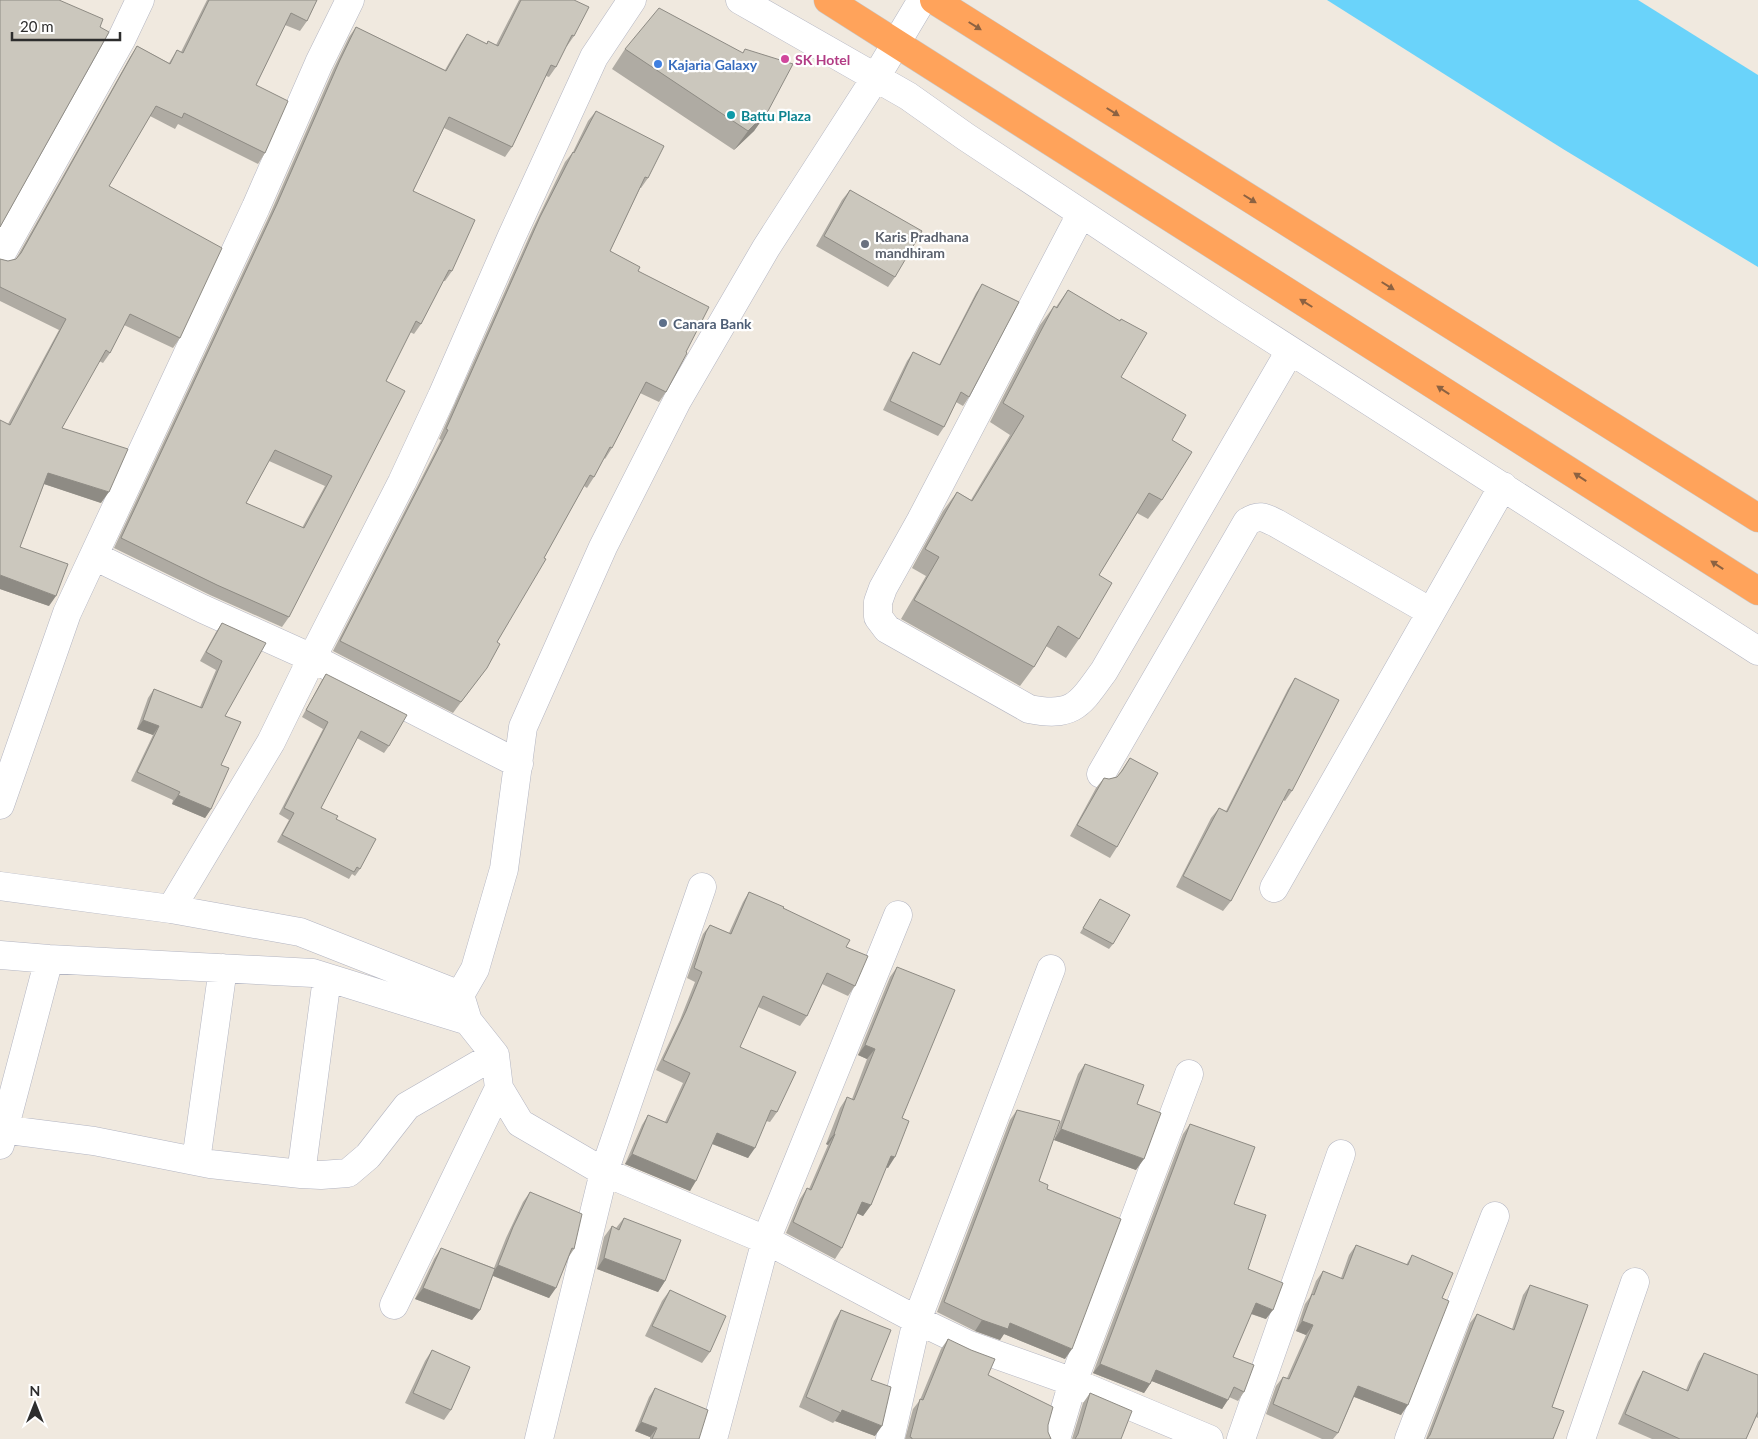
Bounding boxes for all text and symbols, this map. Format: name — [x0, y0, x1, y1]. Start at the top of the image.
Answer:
scale bar — [12, 10, 120, 42]
text: 20 m — [20, 17, 54, 35]
one-way arrow — [969, 21, 982, 31]
place label: SK Hotel — [795, 51, 850, 68]
marker: SK Hotel — [779, 53, 791, 65]
place label: Kajaria Galaxy — [668, 56, 758, 73]
marker: Kajaria Galaxy — [652, 58, 664, 70]
place label: Battu Plaza — [741, 107, 811, 124]
one-way arrow — [1106, 108, 1119, 117]
marker: Battu Plaza — [725, 109, 737, 121]
one-way arrow — [1244, 194, 1257, 204]
place label: Karis Pradhana mandhiram — [875, 228, 969, 261]
marker: Karis Pradhana mandhiram — [859, 238, 871, 250]
one-way arrow — [1381, 281, 1395, 290]
one-way arrow — [1299, 298, 1312, 307]
place label: Canara Bank — [673, 315, 752, 332]
marker: Canara Bank — [657, 317, 669, 329]
one-way arrow — [1436, 385, 1450, 394]
one-way arrow — [1573, 472, 1587, 482]
one-way arrow — [1710, 560, 1724, 569]
north arrow — [10, 1379, 60, 1429]
text: N — [30, 1382, 40, 1399]

